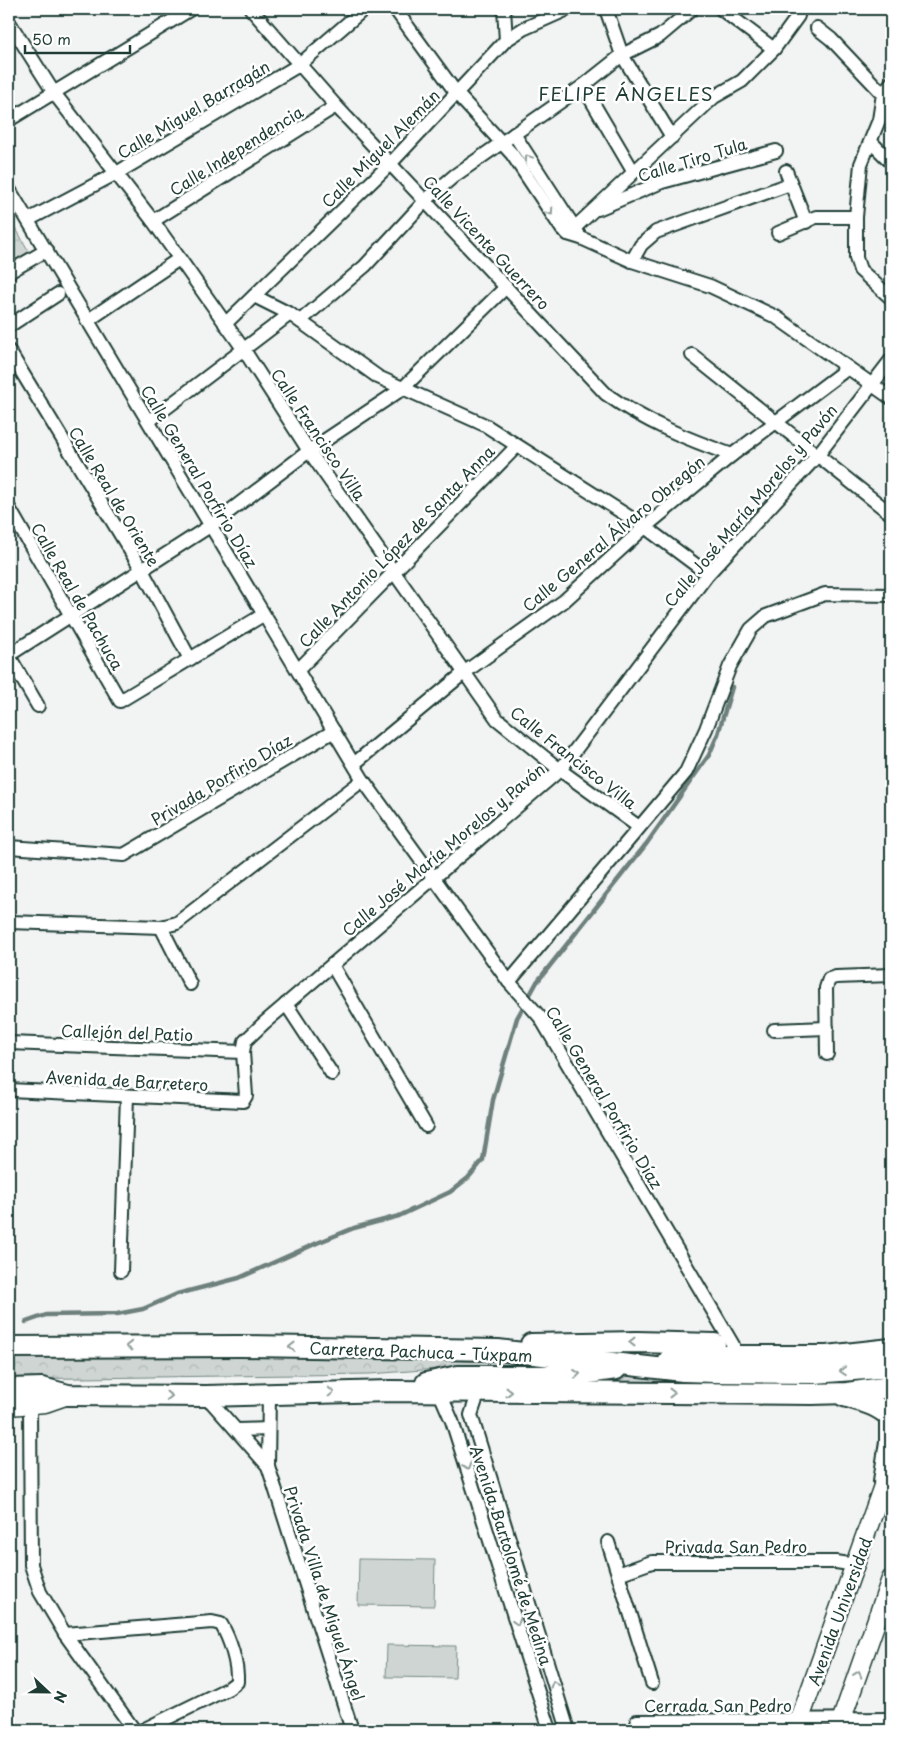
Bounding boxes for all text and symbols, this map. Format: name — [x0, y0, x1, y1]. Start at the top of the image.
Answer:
scale bar — [25, 22, 130, 54]
text: 50 m — [32, 27, 71, 50]
street label: Calle Miguel Barragán — [112, 54, 274, 164]
district label: FELIPE ÁNGELES — [538, 79, 714, 107]
street label: Calle Miguel Alemán — [315, 83, 445, 213]
street label: Calle Independencia — [165, 99, 308, 201]
street label: Calle Tiro Tula — [635, 131, 750, 187]
one-way arrow — [525, 154, 534, 164]
street label: Calle Vicente Guerrero — [418, 169, 556, 315]
one-way arrow — [544, 206, 553, 215]
street label: Calle Francisco Villa — [266, 363, 372, 505]
street label: Calle General Porfirio Díaz — [136, 380, 264, 572]
street label: Calle José María Morelos y Pavón — [658, 398, 842, 612]
street label: Calle Real de Oriente — [64, 421, 167, 571]
street label: Calle Antonio López de Santa Anna — [293, 439, 499, 653]
street label: Calle General Álvaro Obregón — [516, 449, 710, 617]
street label: Calle Real de Pachuca — [26, 518, 130, 674]
street label: Calle Francisco Villa — [506, 700, 642, 814]
street label: Privada Porfirio Díaz — [146, 727, 296, 831]
street label: Calle José María Morelos y Pavón — [336, 757, 550, 941]
street label: Calle General Porfirio Díaz — [541, 1001, 669, 1193]
street label: Callejón del Patio — [61, 1018, 194, 1046]
street label: Avenida de Barretero — [45, 1064, 209, 1096]
street label: Carretera Pachuca - Túxpam — [309, 1335, 533, 1367]
one-way arrow — [627, 1337, 635, 1347]
one-way arrow — [125, 1341, 133, 1351]
one-way arrow — [288, 1342, 296, 1352]
one-way arrow — [838, 1365, 846, 1376]
one-way arrow — [574, 1369, 582, 1380]
one-way arrow — [328, 1387, 336, 1398]
one-way arrow — [506, 1387, 513, 1397]
one-way arrow — [668, 1388, 676, 1398]
one-way arrow — [166, 1391, 173, 1401]
street label: Avenida Bartolomé de Medina — [465, 1442, 559, 1668]
one-way arrow — [462, 1463, 472, 1471]
street label: Privada Villa de Miguel Ángel — [279, 1483, 371, 1703]
street label: Avenida Universidad — [801, 1533, 877, 1689]
street label: Privada San Pedro — [665, 1534, 807, 1558]
one-way arrow — [512, 1617, 522, 1626]
north arrow — [22, 1666, 72, 1716]
one-way arrow — [852, 1670, 862, 1678]
one-way arrow — [550, 1680, 560, 1688]
text: N — [49, 1688, 72, 1706]
street label: Cerrada San Pedro — [644, 1693, 792, 1717]

